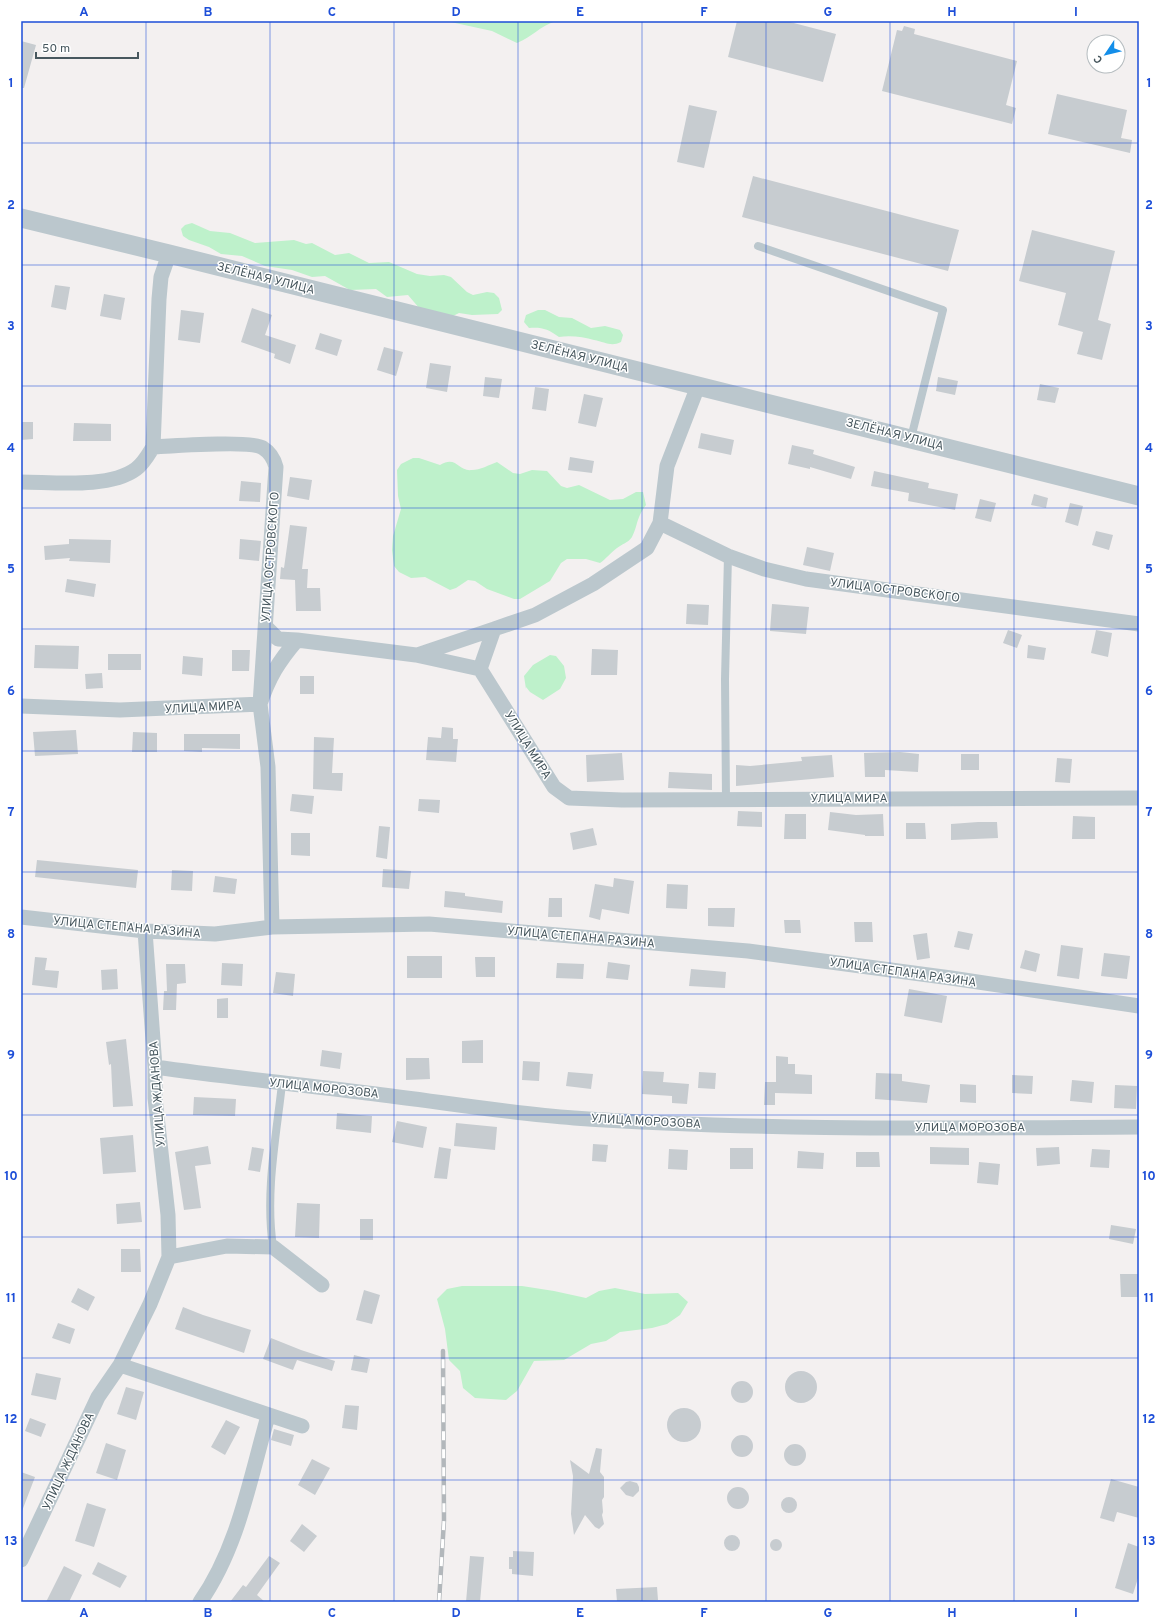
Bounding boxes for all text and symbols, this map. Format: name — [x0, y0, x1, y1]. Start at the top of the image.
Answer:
text: A — [79, 5, 89, 21]
text: B — [204, 5, 213, 21]
text: C — [328, 5, 336, 21]
text: D — [451, 5, 461, 21]
text: E — [576, 5, 584, 21]
text: F — [700, 5, 708, 21]
text: G — [824, 5, 833, 21]
text: H — [947, 5, 957, 21]
text: I — [1074, 5, 1078, 21]
scale bar — [36, 34, 138, 60]
north arrow — [1086, 34, 1126, 74]
text: 50 m — [42, 41, 70, 57]
text: С — [1091, 52, 1106, 66]
text: 1 — [8, 76, 14, 92]
text: 1 — [1146, 76, 1152, 92]
text: 2 — [7, 198, 15, 214]
text: 2 — [1145, 198, 1153, 214]
street label: ЗЕЛЁНАЯ УЛИЦА — [215, 259, 316, 299]
text: 3 — [7, 319, 15, 335]
text: 3 — [1145, 319, 1153, 335]
street label: ЗЕЛЁНАЯ УЛИЦА — [529, 337, 630, 377]
street label: ЗЕЛЁНАЯ УЛИЦА — [844, 415, 945, 455]
text: 4 — [7, 441, 15, 457]
text: 4 — [1145, 441, 1153, 457]
street label: УЛИЦА ОСТРОВСКОГО — [258, 491, 284, 623]
text: 5 — [7, 562, 15, 578]
text: 5 — [1145, 562, 1153, 578]
street label: УЛИЦА ОСТРОВСКОГО — [829, 575, 961, 607]
text: 6 — [7, 684, 15, 700]
text: 6 — [1145, 684, 1153, 700]
street label: УЛИЦА МИРА — [164, 698, 242, 718]
street label: УЛИЦА МИРА — [500, 709, 554, 783]
street label: УЛИЦА МИРА — [810, 791, 888, 807]
text: 7 — [8, 805, 15, 821]
text: 7 — [1146, 805, 1153, 821]
street label: УЛИЦА СТЕПАНА РАЗИНА — [52, 914, 201, 942]
street label: УЛИЦА СТЕПАНА РАЗИНА — [506, 924, 655, 952]
text: 8 — [7, 927, 15, 943]
text: 8 — [1145, 927, 1153, 943]
street label: УЛИЦА СТЕПАНА РАЗИНА — [828, 955, 977, 991]
street label: УЛИЦА ЖДАНОВА — [146, 1040, 170, 1148]
text: 9 — [7, 1048, 15, 1064]
text: 9 — [1145, 1048, 1153, 1064]
street label: УЛИЦА МОРОЗОВА — [268, 1075, 380, 1103]
street label: УЛИЦА МОРОЗОВА — [590, 1111, 701, 1133]
street label: УЛИЦА МОРОЗОВА — [915, 1120, 1025, 1136]
text: 10 — [4, 1169, 18, 1185]
text: 10 — [1142, 1169, 1156, 1185]
text: 11 — [6, 1291, 16, 1307]
text: 11 — [1144, 1291, 1154, 1307]
street label: УЛИЦА ЖДАНОВА — [39, 1410, 99, 1513]
text: 12 — [4, 1412, 18, 1428]
text: 12 — [1142, 1412, 1156, 1428]
text: 13 — [5, 1534, 18, 1550]
text: 13 — [1143, 1534, 1156, 1550]
text: A — [79, 1606, 89, 1622]
text: B — [204, 1606, 213, 1622]
text: C — [328, 1606, 336, 1622]
text: D — [451, 1606, 461, 1622]
text: E — [576, 1606, 584, 1622]
text: F — [700, 1606, 708, 1622]
text: G — [824, 1606, 833, 1622]
text: H — [947, 1606, 957, 1622]
text: I — [1074, 1606, 1078, 1622]

